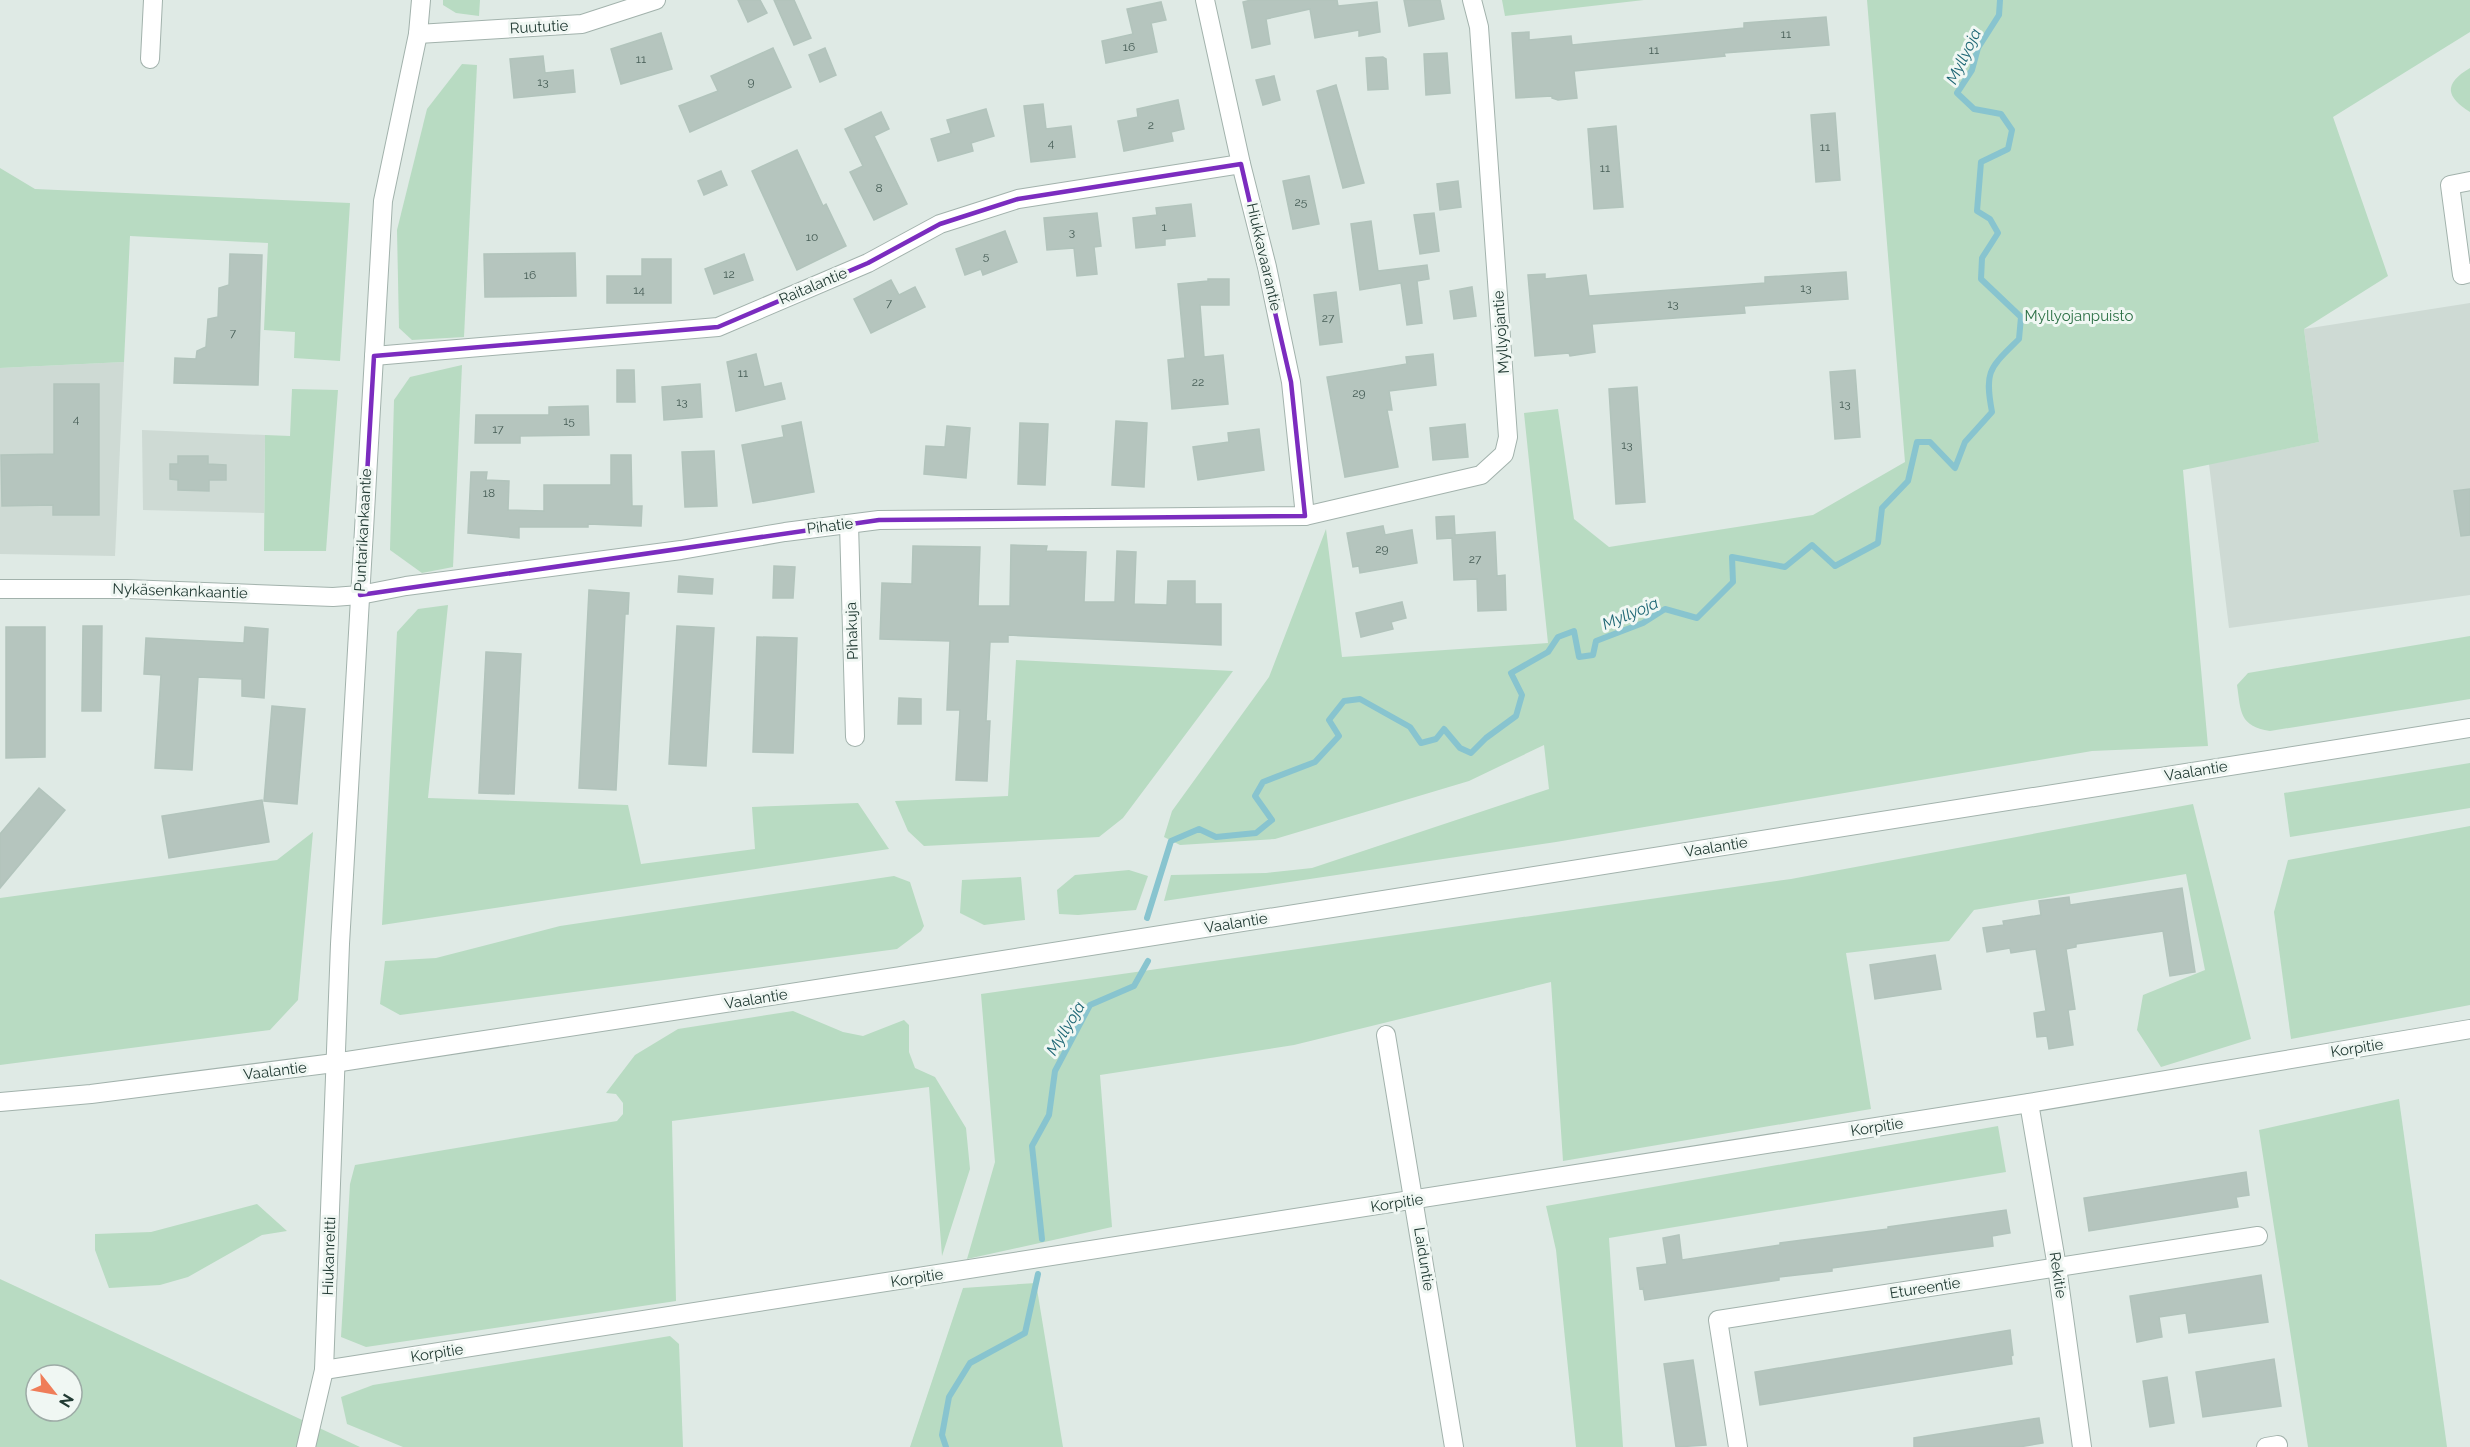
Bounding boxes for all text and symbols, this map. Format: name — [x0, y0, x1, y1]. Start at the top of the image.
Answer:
street label: Ruututie — [509, 16, 569, 38]
water label: Myllyoja — [1942, 25, 1985, 87]
house number: 11 — [1781, 27, 1791, 41]
house number: 16 — [1123, 40, 1135, 54]
house number: 11 — [1649, 43, 1659, 57]
house number: 11 — [636, 52, 646, 66]
house number: 13 — [537, 75, 549, 89]
house number: 9 — [747, 75, 755, 89]
house number: 2 — [1148, 118, 1154, 132]
house number: 4 — [1048, 136, 1055, 150]
house number: 11 — [1820, 140, 1830, 154]
house number: 11 — [1600, 161, 1610, 175]
house number: 8 — [875, 181, 883, 195]
house number: 25 — [1295, 195, 1308, 209]
street label: Hiukkavaarantie — [1243, 201, 1285, 313]
house number: 1 — [1161, 220, 1167, 234]
house number: 3 — [1069, 225, 1075, 239]
house number: 10 — [806, 230, 818, 244]
house number: 5 — [983, 249, 990, 263]
street label: Raitalantie — [776, 264, 850, 308]
house number: 12 — [723, 267, 735, 281]
house number: 16 — [524, 268, 536, 282]
house number: 13 — [1800, 281, 1812, 295]
house number: 14 — [633, 283, 645, 297]
street label: Myllyojantie — [1489, 290, 1513, 374]
house number: 7 — [886, 296, 893, 310]
house number: 13 — [1667, 297, 1679, 311]
park label: Myllyojanpuisto — [2025, 307, 2133, 325]
house number: 27 — [1322, 311, 1335, 325]
house number: 7 — [230, 326, 237, 340]
house number: 11 — [738, 366, 748, 380]
house number: 22 — [1192, 375, 1204, 389]
house number: 29 — [1352, 386, 1366, 400]
house number: 13 — [676, 395, 688, 409]
house number: 13 — [1839, 397, 1851, 411]
house number: 4 — [73, 412, 80, 426]
house number: 15 — [563, 414, 575, 428]
house number: 17 — [492, 422, 504, 436]
house number: 13 — [1621, 438, 1633, 452]
street label: Puntarikankaantie — [351, 468, 375, 592]
house number: 18 — [483, 486, 495, 500]
street label: Pihatie — [806, 514, 854, 538]
house number: 29 — [1375, 542, 1389, 556]
house number: 27 — [1469, 552, 1482, 566]
street label: Nykäsenkankaantie — [112, 580, 248, 602]
water label: Myllyoja — [1599, 593, 1662, 634]
street label: Pihakuja — [842, 602, 862, 660]
street label: Vaalantie — [2163, 757, 2229, 785]
street label: Vaalantie — [1683, 833, 1749, 861]
street label: Vaalantie — [1203, 909, 1269, 937]
street label: Vaalantie — [723, 985, 789, 1013]
water label: Myllyoja — [1042, 998, 1089, 1059]
street label: Korpitie — [2329, 1035, 2385, 1061]
street label: Vaalantie — [242, 1058, 308, 1084]
street label: Korpitie — [1849, 1114, 1905, 1140]
street label: Korpitie — [1369, 1190, 1425, 1216]
street label: Hiukanreitti — [319, 1216, 339, 1296]
street label: Laiduntie — [1410, 1226, 1438, 1292]
street label: Rekitie — [2045, 1251, 2071, 1300]
street label: Korpitie — [889, 1265, 945, 1291]
street label: Etureentie — [1888, 1273, 1962, 1302]
street label: Korpitie — [409, 1340, 465, 1366]
north arrow — [24, 1363, 84, 1423]
text: N — [55, 1390, 78, 1411]

